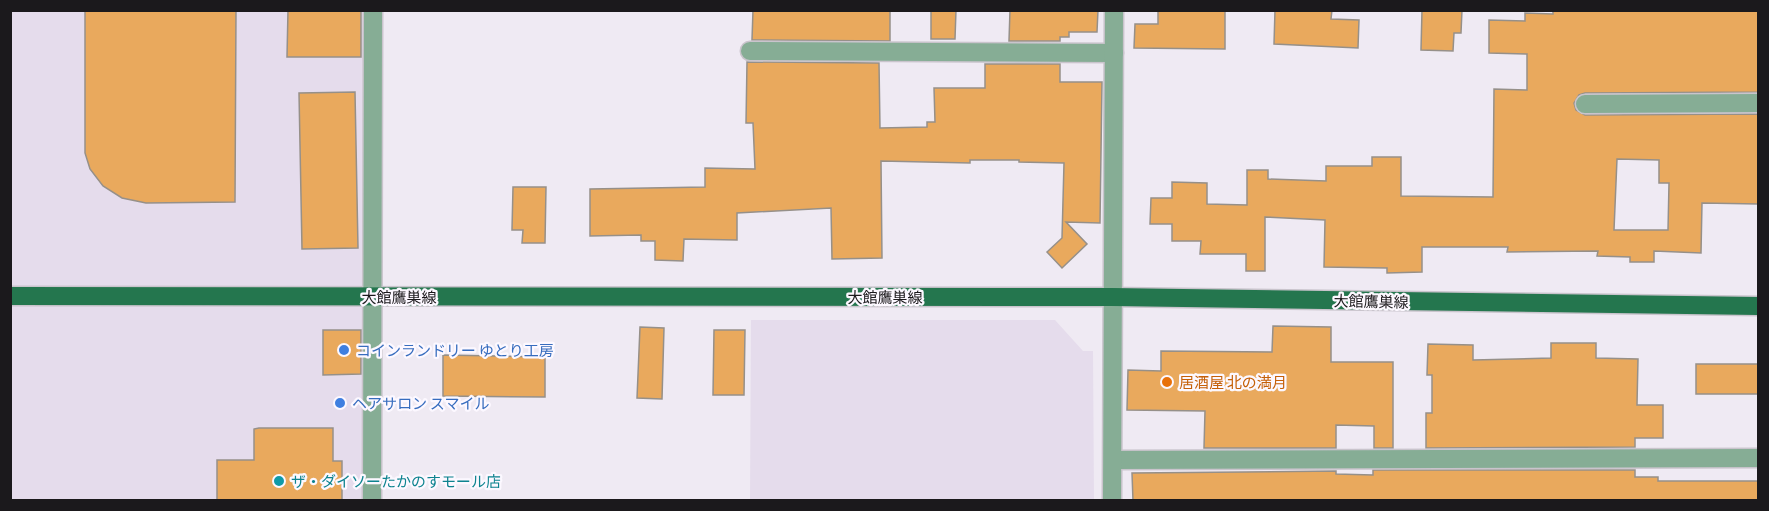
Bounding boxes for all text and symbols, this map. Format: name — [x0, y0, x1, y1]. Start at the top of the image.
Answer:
street label: 大館鷹巣線 — [361, 288, 437, 306]
street label: 大館鷹巣線 — [847, 288, 923, 306]
street label: 大館鷹巣線 — [1333, 291, 1409, 311]
place label: コインランドリー ゆとり工房 — [356, 341, 554, 359]
marker: コインランドリー ゆとり工房 — [337, 343, 351, 357]
place label: 居酒屋 北の満月 — [1179, 373, 1287, 391]
marker: 居酒屋 北の満月 — [1160, 375, 1174, 389]
place label: ヘアサロン スマイル — [352, 394, 489, 412]
marker: ヘアサロン スマイル — [333, 396, 347, 410]
place label: ザ・ダイソーたかのすモール店 — [291, 472, 501, 490]
marker: ザ・ダイソーたかのすモール店 — [272, 474, 286, 488]

